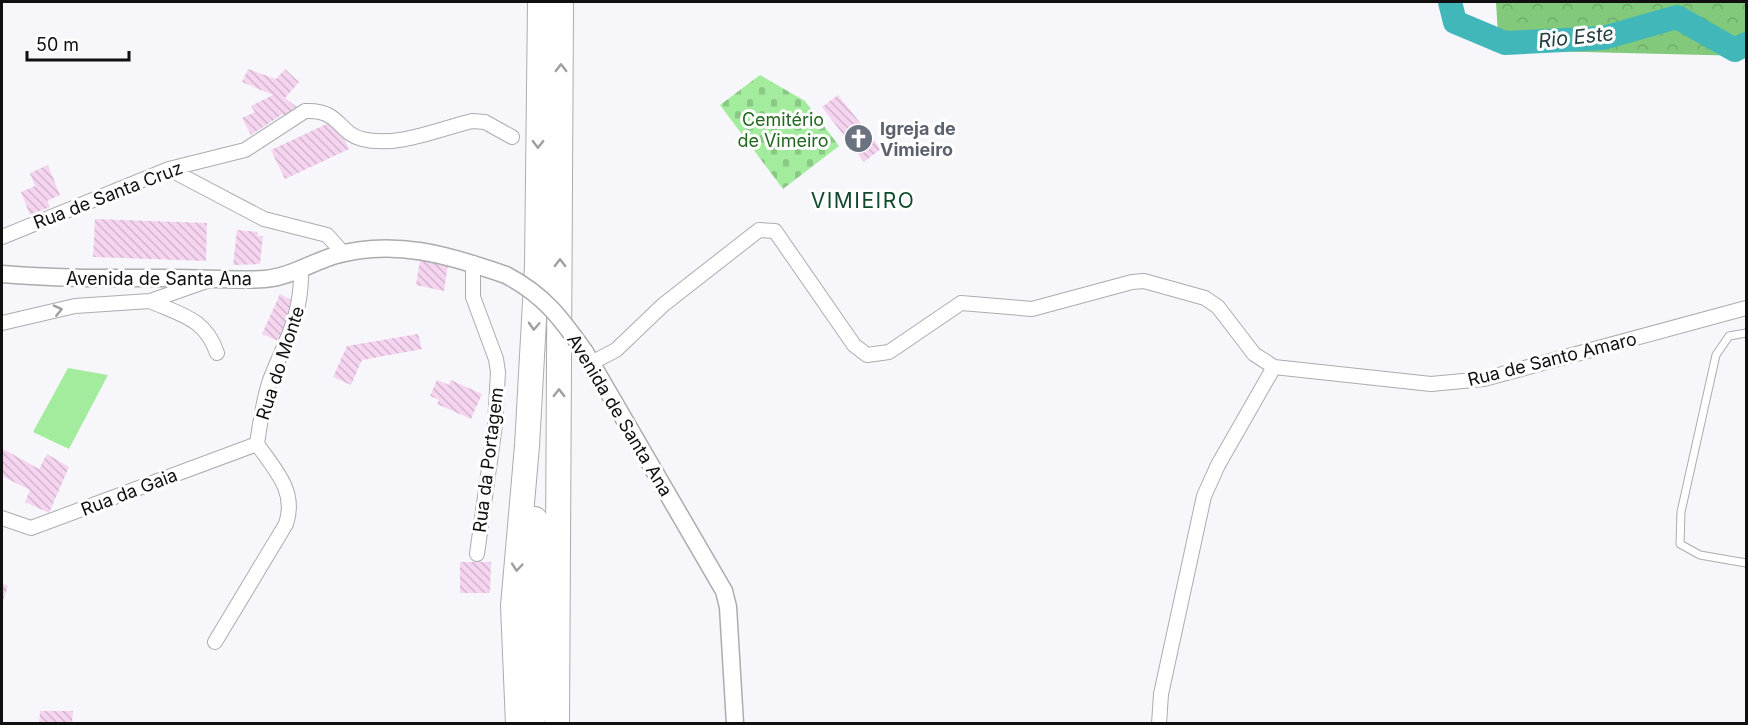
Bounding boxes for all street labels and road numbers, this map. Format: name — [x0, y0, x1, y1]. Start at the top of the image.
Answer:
street label: Rua de Santa Cruz — [31, 157, 185, 233]
street label: Avenida de Santa Ana — [66, 268, 252, 289]
street label: Rua do Monte — [252, 304, 308, 422]
street label: Rua de Santo Amaro — [1465, 328, 1639, 390]
street label: Avenida de Santa Ana — [563, 330, 677, 500]
street label: Rua da Portagem — [469, 386, 507, 534]
street label: Rua da Gaia — [78, 464, 180, 520]

